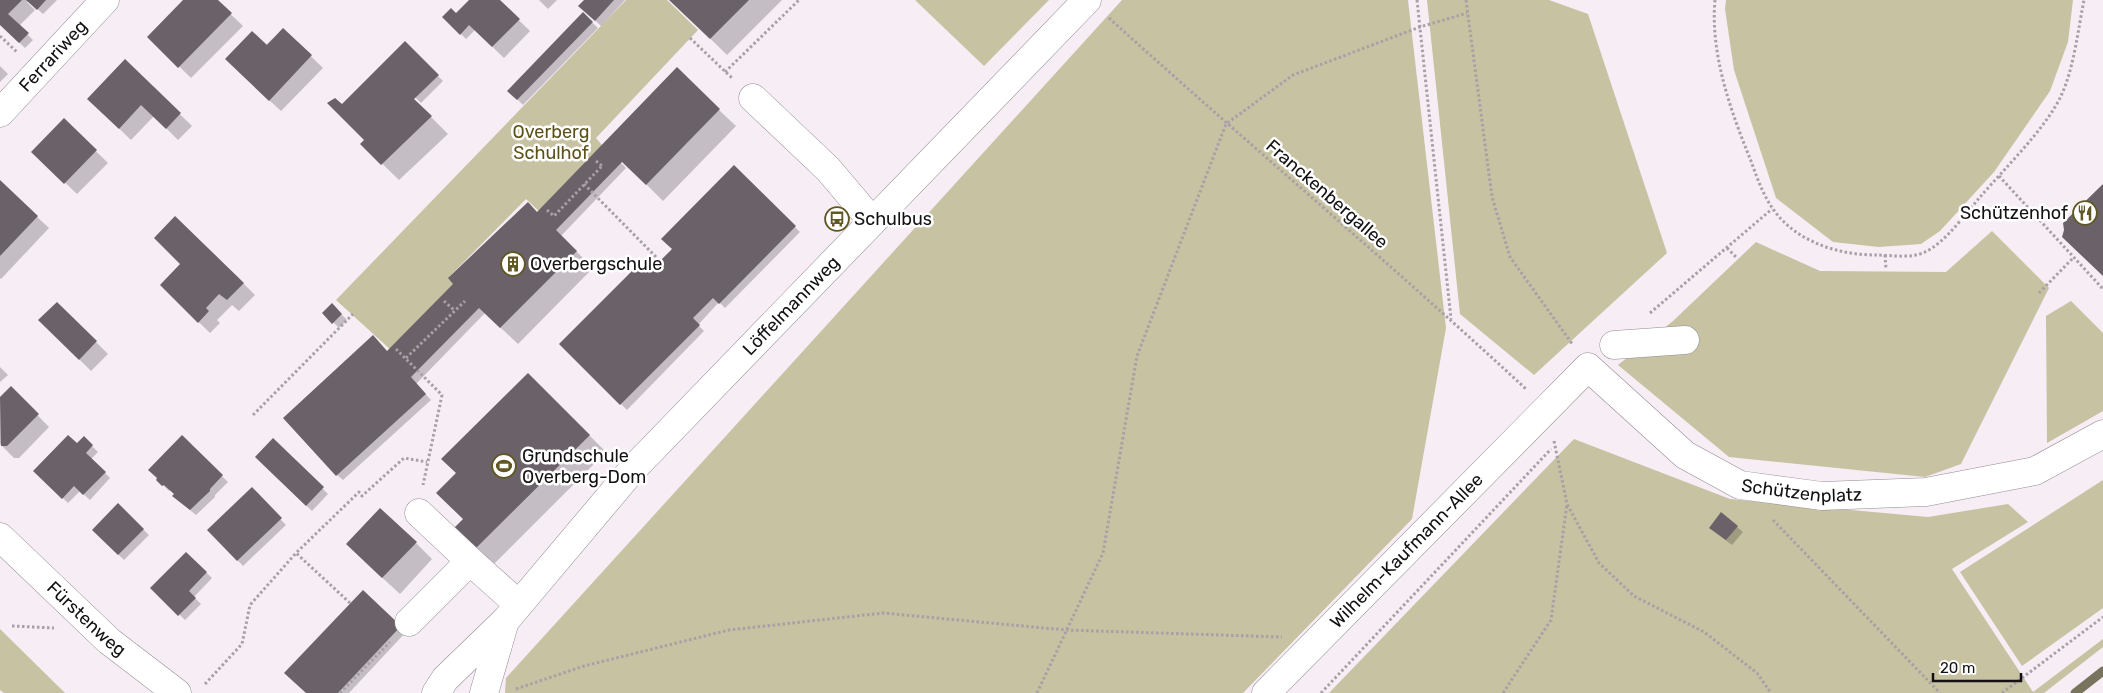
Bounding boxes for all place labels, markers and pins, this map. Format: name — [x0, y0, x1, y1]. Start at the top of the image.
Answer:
restaurant icon: Schützenhof — [2072, 200, 2098, 226]
place label: Schützenhof — [1960, 202, 2068, 224]
bus stop icon: Schulbus — [824, 206, 850, 232]
place label: Schulbus — [854, 208, 932, 230]
building icon: Overbergschule — [500, 251, 526, 277]
place label: Overbergschule — [530, 253, 662, 275]
place label: Grundschule Overberg-Dom — [522, 445, 646, 488]
sports icon: Grundschule Overberg-Dom — [491, 453, 517, 479]

